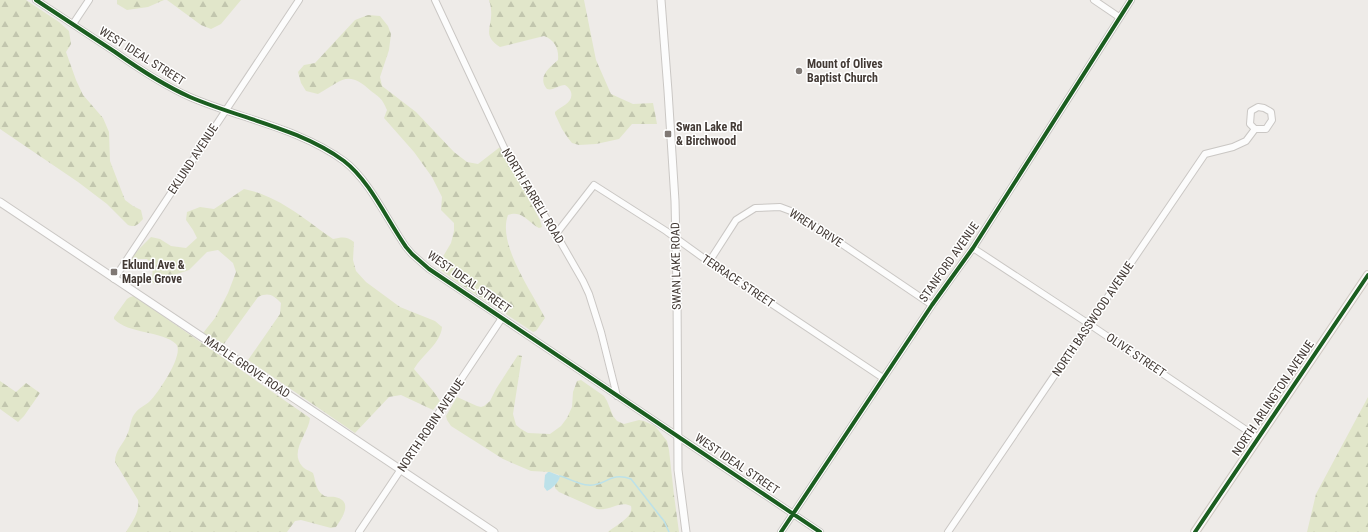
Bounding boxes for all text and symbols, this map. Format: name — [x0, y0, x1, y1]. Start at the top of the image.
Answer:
street label: WEST IDEAL STREET — [97, 24, 187, 88]
place label: Mount of Olives Baptist Church — [807, 57, 883, 85]
marker: Mount of Olives Baptist Church — [794, 66, 804, 76]
place label: Swan Lake Rd & Birchwood — [676, 120, 743, 148]
street label: EKLUND AVENUE — [165, 121, 221, 197]
marker: Swan Lake Rd & Birchwood — [663, 129, 673, 139]
street label: NORTH FARRELL ROAD — [499, 146, 567, 246]
street label: WREN DRIVE — [787, 206, 845, 250]
street label: STANFORD AVENUE — [916, 219, 982, 305]
street label: SWAN LAKE ROAD — [668, 222, 684, 310]
street label: WEST IDEAL STREET — [425, 248, 513, 316]
street label: TERRACE STREET — [699, 252, 777, 310]
place label: Eklund Ave & Maple Grove — [122, 258, 185, 286]
street label: NORTH BASSWOOD AVENUE — [1049, 259, 1137, 379]
marker: Eklund Ave & Maple Grove — [109, 267, 119, 277]
street label: OLIVE STREET — [1104, 330, 1168, 380]
street label: MAPLE GROVE ROAD — [201, 333, 293, 401]
street label: NORTH ARLINGTON AVENUE — [1229, 338, 1317, 458]
street label: NORTH ROBIN AVENUE — [395, 376, 467, 474]
street label: WEST IDEAL STREET — [692, 431, 782, 497]

